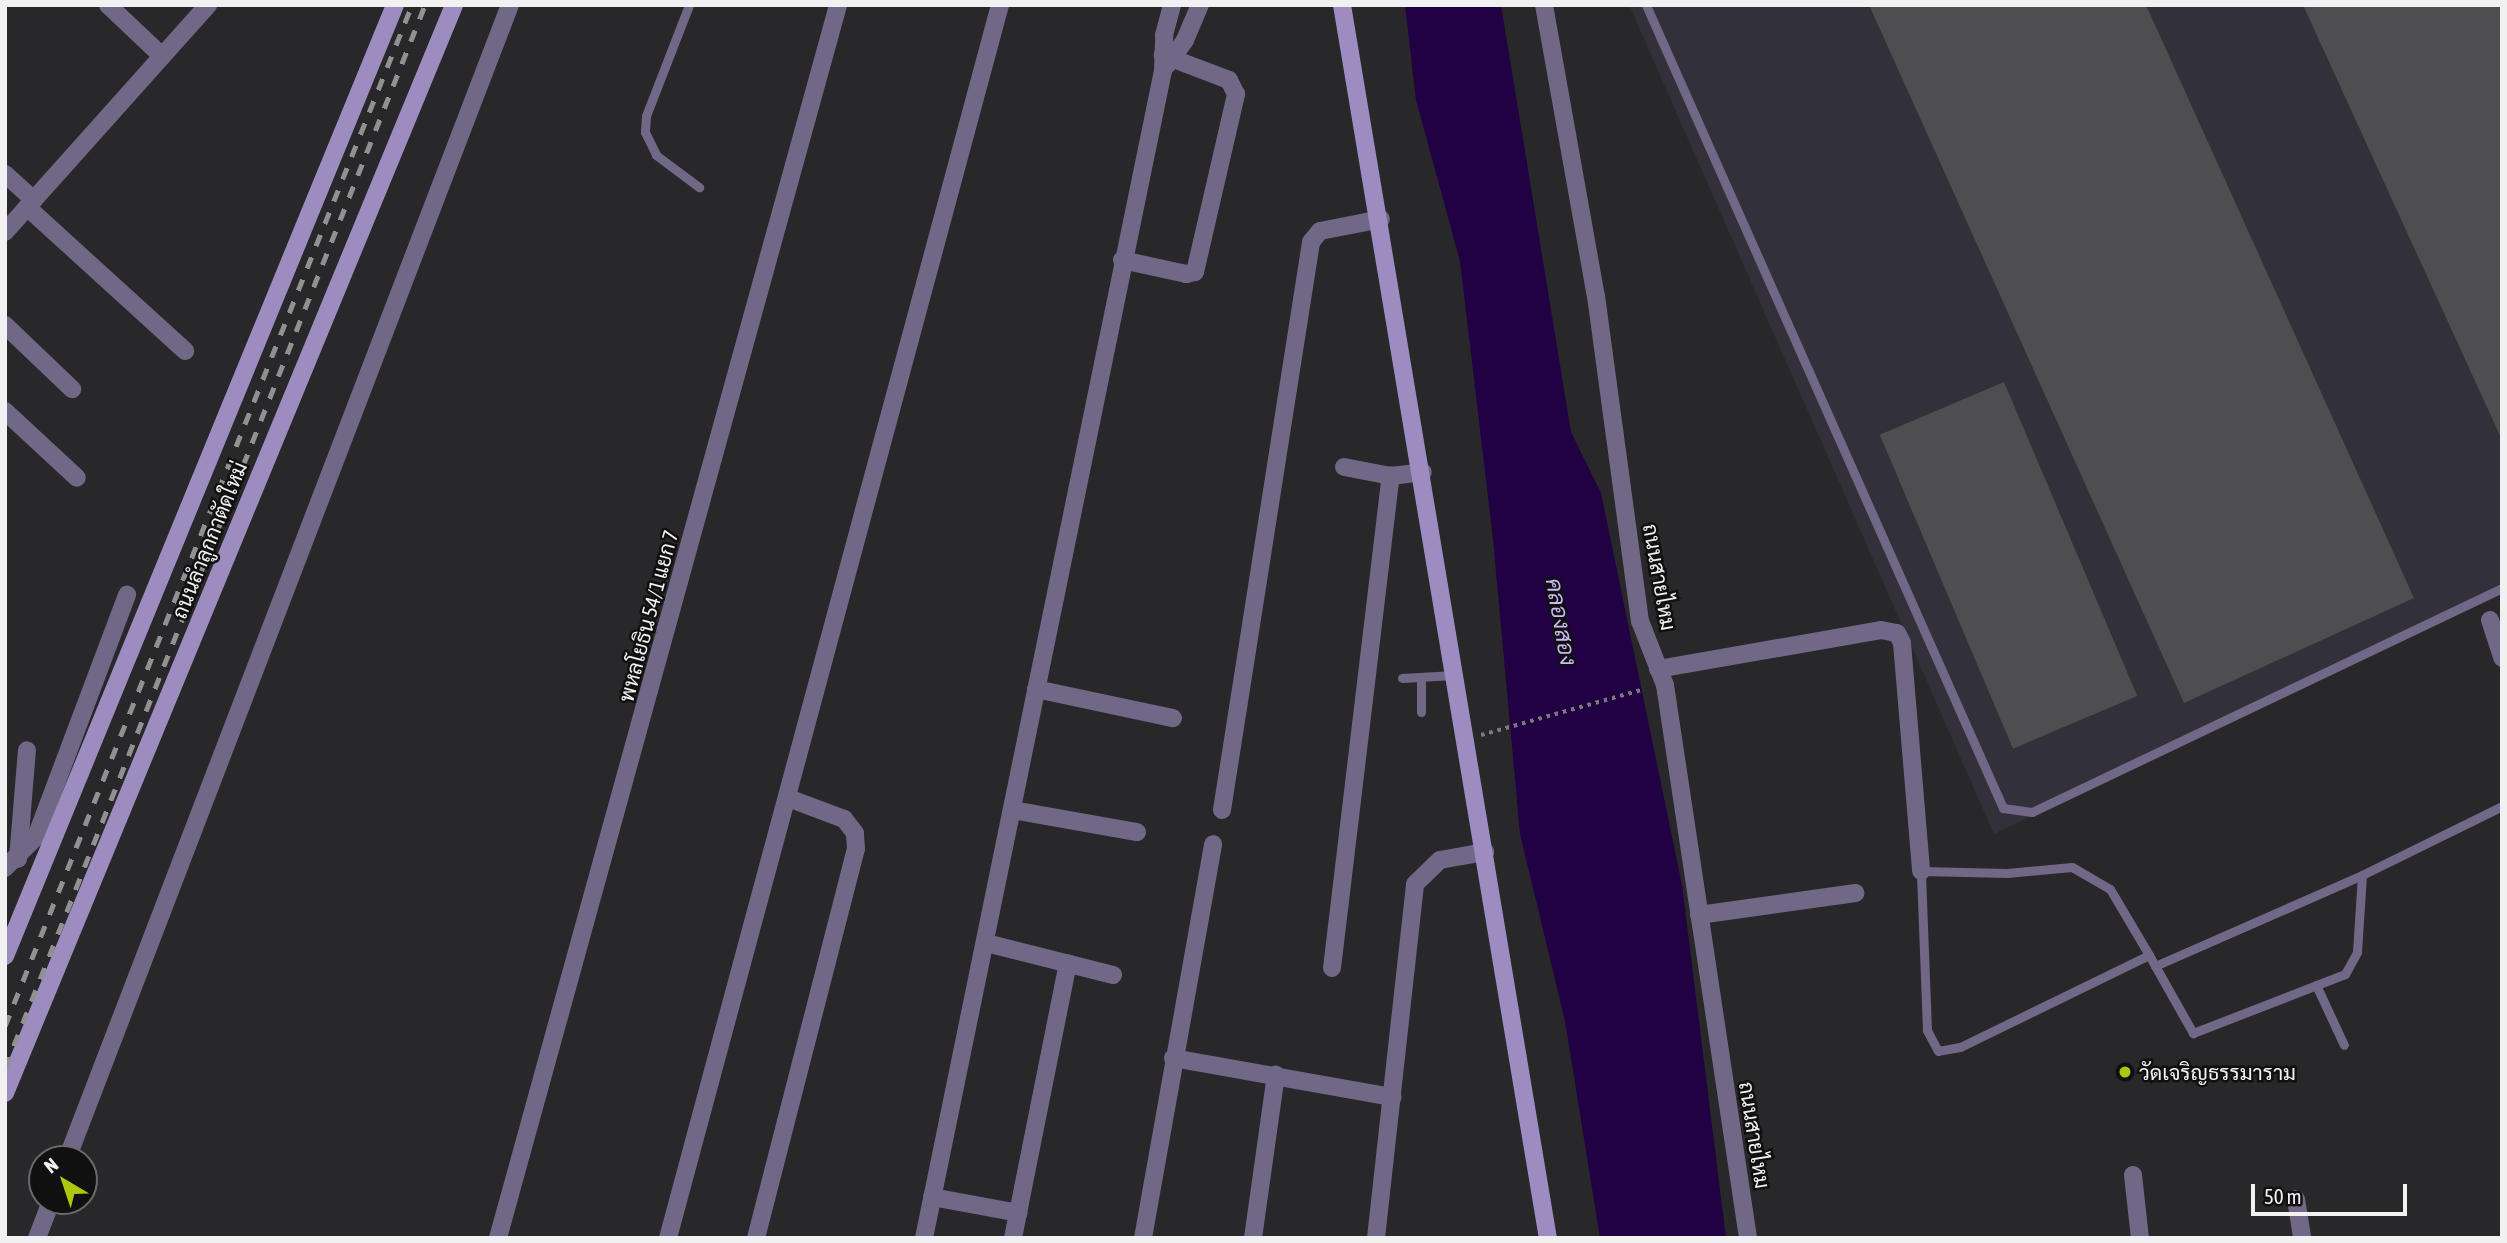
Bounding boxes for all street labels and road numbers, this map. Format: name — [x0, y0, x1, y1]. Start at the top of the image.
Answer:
street label: ถนนลำลูกกาตัดใหม่ — [166, 458, 252, 622]
street label: ถนนสายไหม — [1638, 522, 1682, 632]
street label: พหลโยธิน 54/1 แยก 7 — [613, 527, 683, 705]
street label: ถนนสายไหม — [1734, 1080, 1776, 1190]

